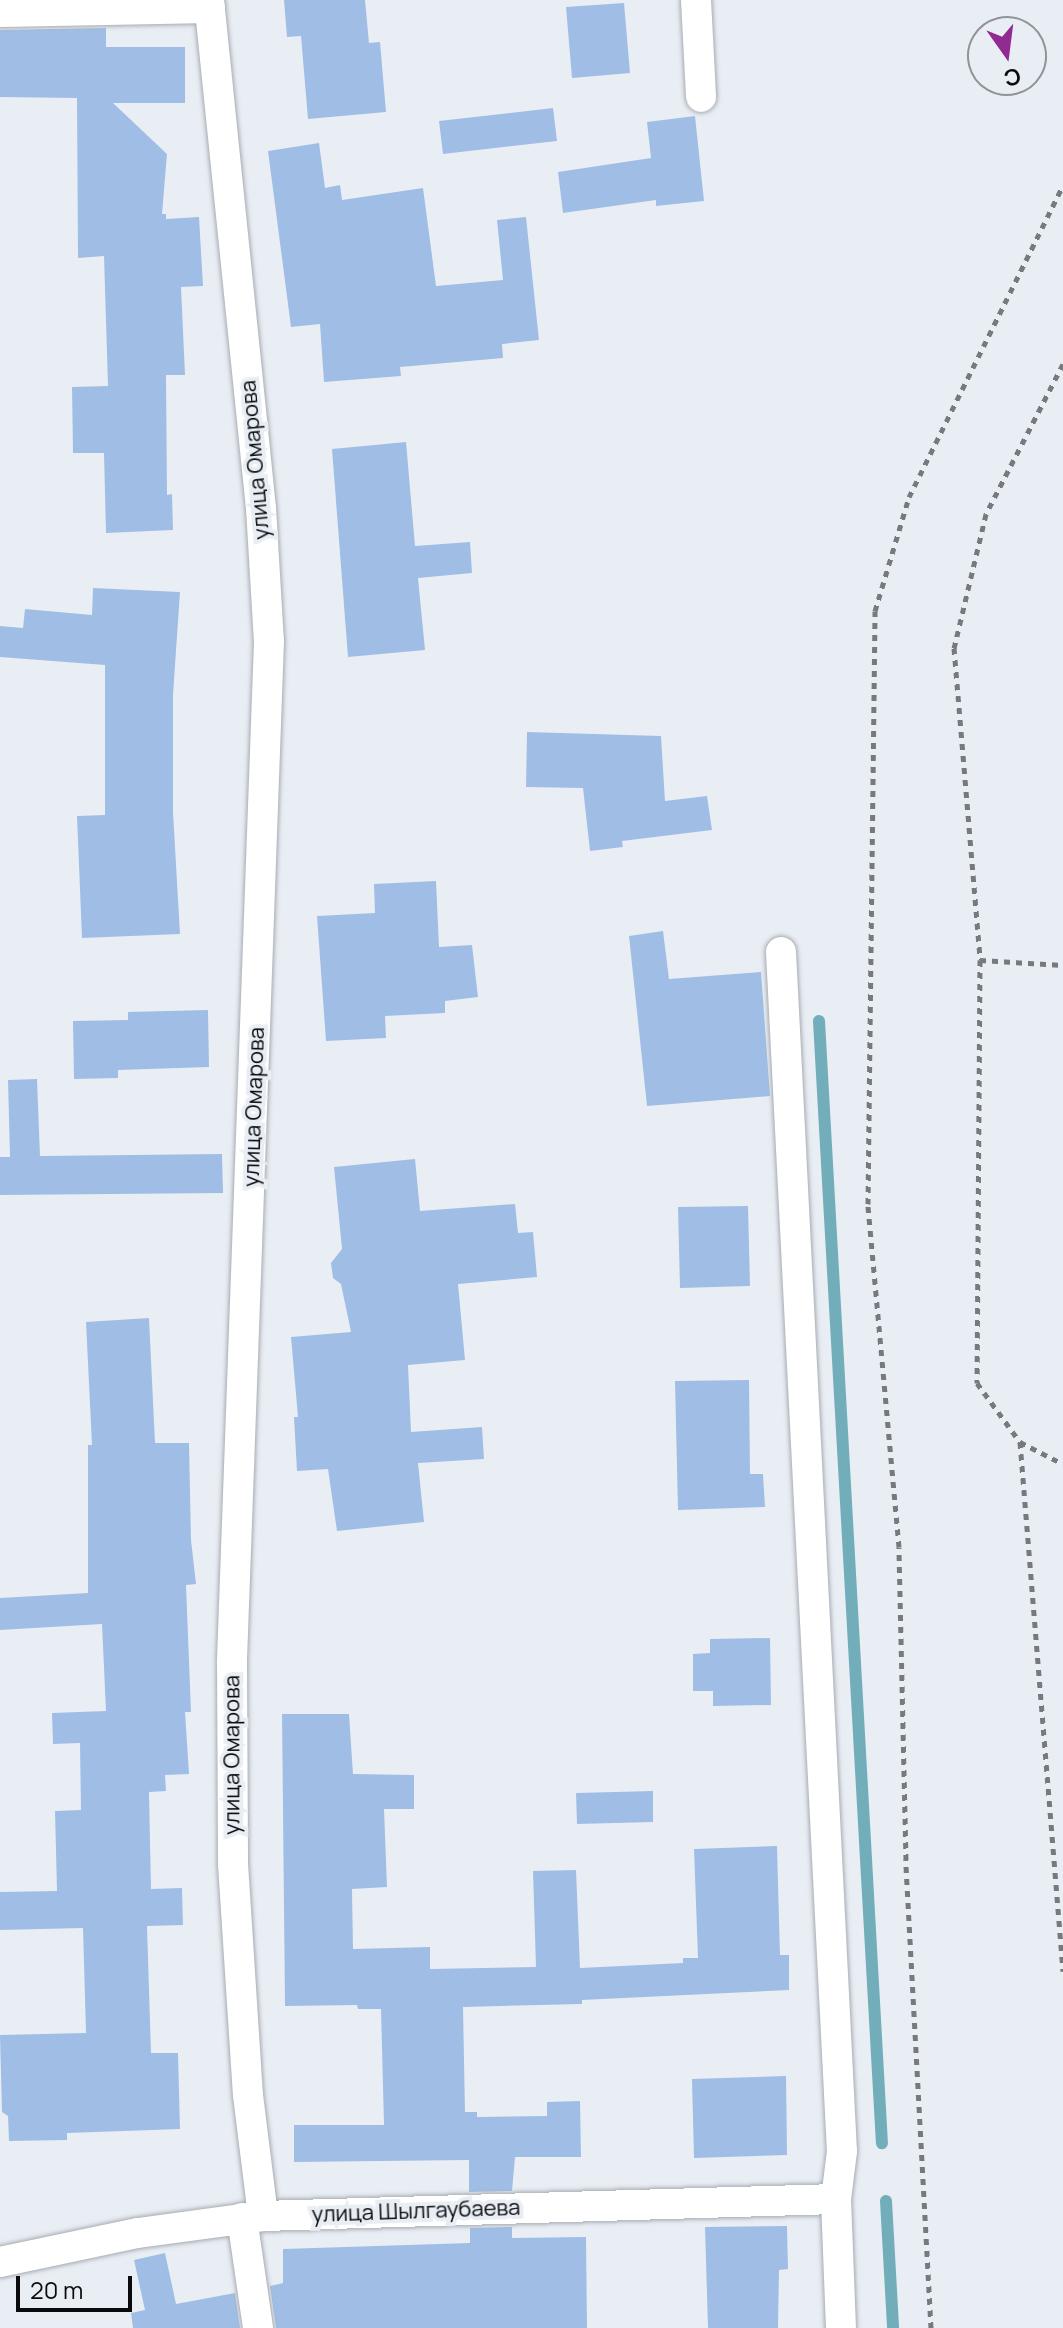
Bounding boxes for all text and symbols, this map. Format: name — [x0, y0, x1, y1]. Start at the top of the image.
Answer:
north arrow — [967, 16, 1047, 96]
text: С — [1001, 61, 1024, 94]
street label: улица Омарова — [235, 379, 275, 541]
street label: улица Омарова — [238, 1027, 270, 1187]
street label: улица Омарова — [219, 1675, 245, 1835]
street label: улица Шылгаубаева — [311, 2194, 521, 2228]
scale bar — [20, 2260, 136, 2310]
text: 20 m — [30, 2273, 83, 2306]

